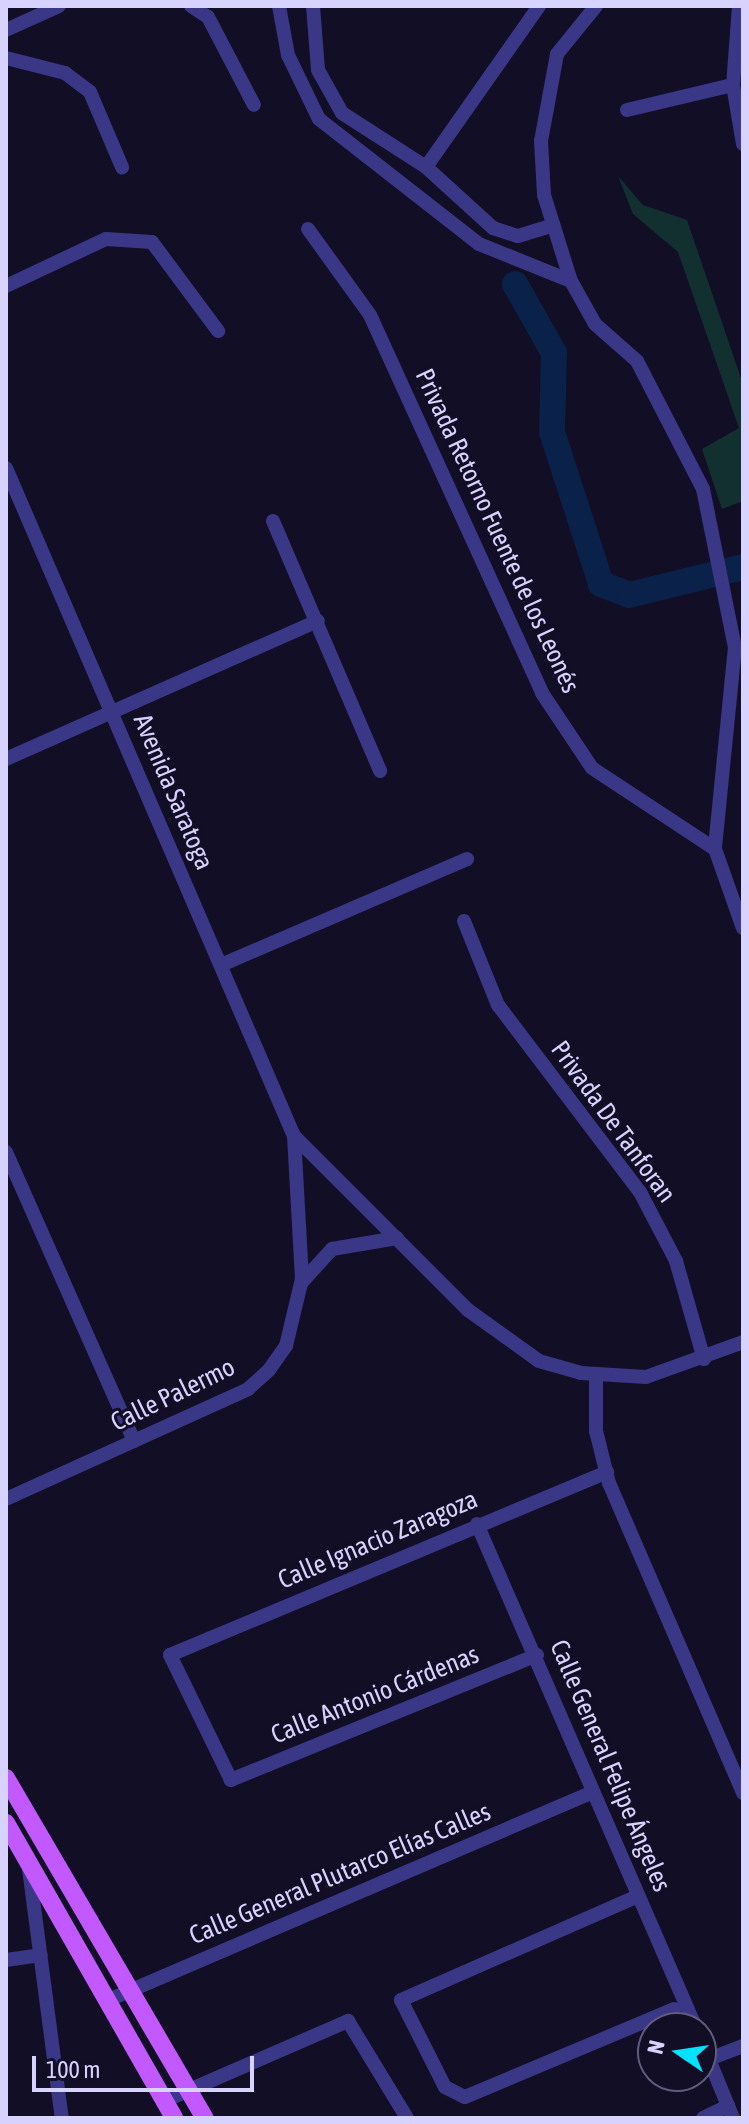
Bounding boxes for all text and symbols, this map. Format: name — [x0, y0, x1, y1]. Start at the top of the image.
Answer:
street label: Privada Retorno Fuente de los Leonés — [408, 364, 586, 698]
street label: Avenida Saratoga — [126, 709, 220, 875]
street label: Privada De Tanforan — [544, 1035, 682, 1209]
street label: Calle Palermo — [106, 1352, 240, 1438]
street label: Calle Ignacio Zaragoza — [274, 1484, 482, 1596]
street label: Calle General Felipe Ángeles — [543, 1636, 677, 1896]
street label: Calle Antonio Cárdenas — [267, 1639, 483, 1751]
street label: Calle General Plutarco Elías Calles — [185, 1796, 495, 1952]
north arrow — [637, 2012, 717, 2092]
text: N — [641, 2038, 670, 2056]
scale bar — [36, 2040, 258, 2090]
text: 100 m — [46, 2056, 100, 2083]

